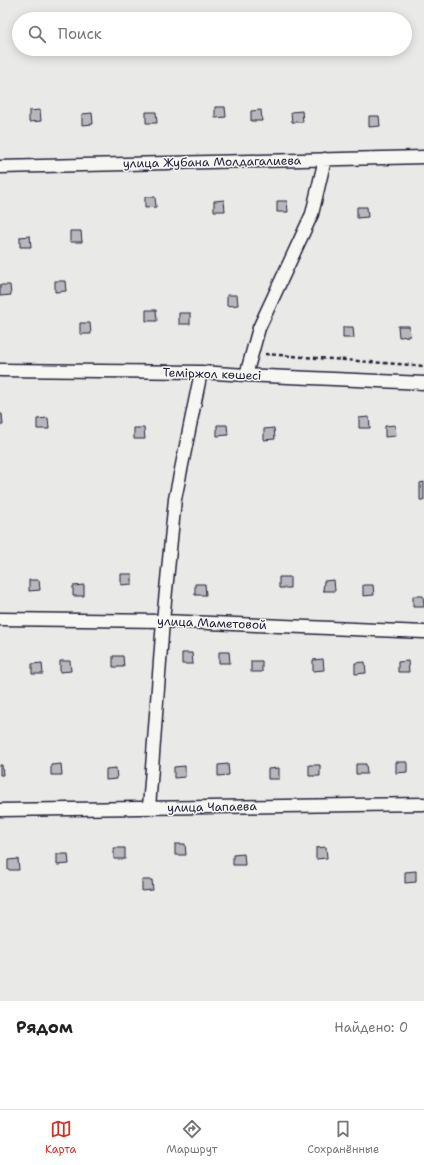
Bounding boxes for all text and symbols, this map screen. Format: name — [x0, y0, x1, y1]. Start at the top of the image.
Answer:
search box — [12, 12, 412, 56]
icon: search — [26, 23, 48, 45]
text: Поиск — [58, 24, 102, 44]
street label: улица Жубана Молдагалиева — [123, 152, 302, 172]
street label: Теміржол көшесі — [162, 364, 262, 384]
street label: улица Маметовой — [157, 613, 267, 633]
street label: улица Чапаева — [167, 798, 258, 816]
text: Рядом — [16, 1016, 73, 1038]
text: Найдено: 0 — [334, 1019, 408, 1036]
tab: Карта — [45, 1118, 76, 1157]
tab: Маршрут — [166, 1118, 217, 1157]
tab: Сохранённые — [307, 1118, 379, 1157]

